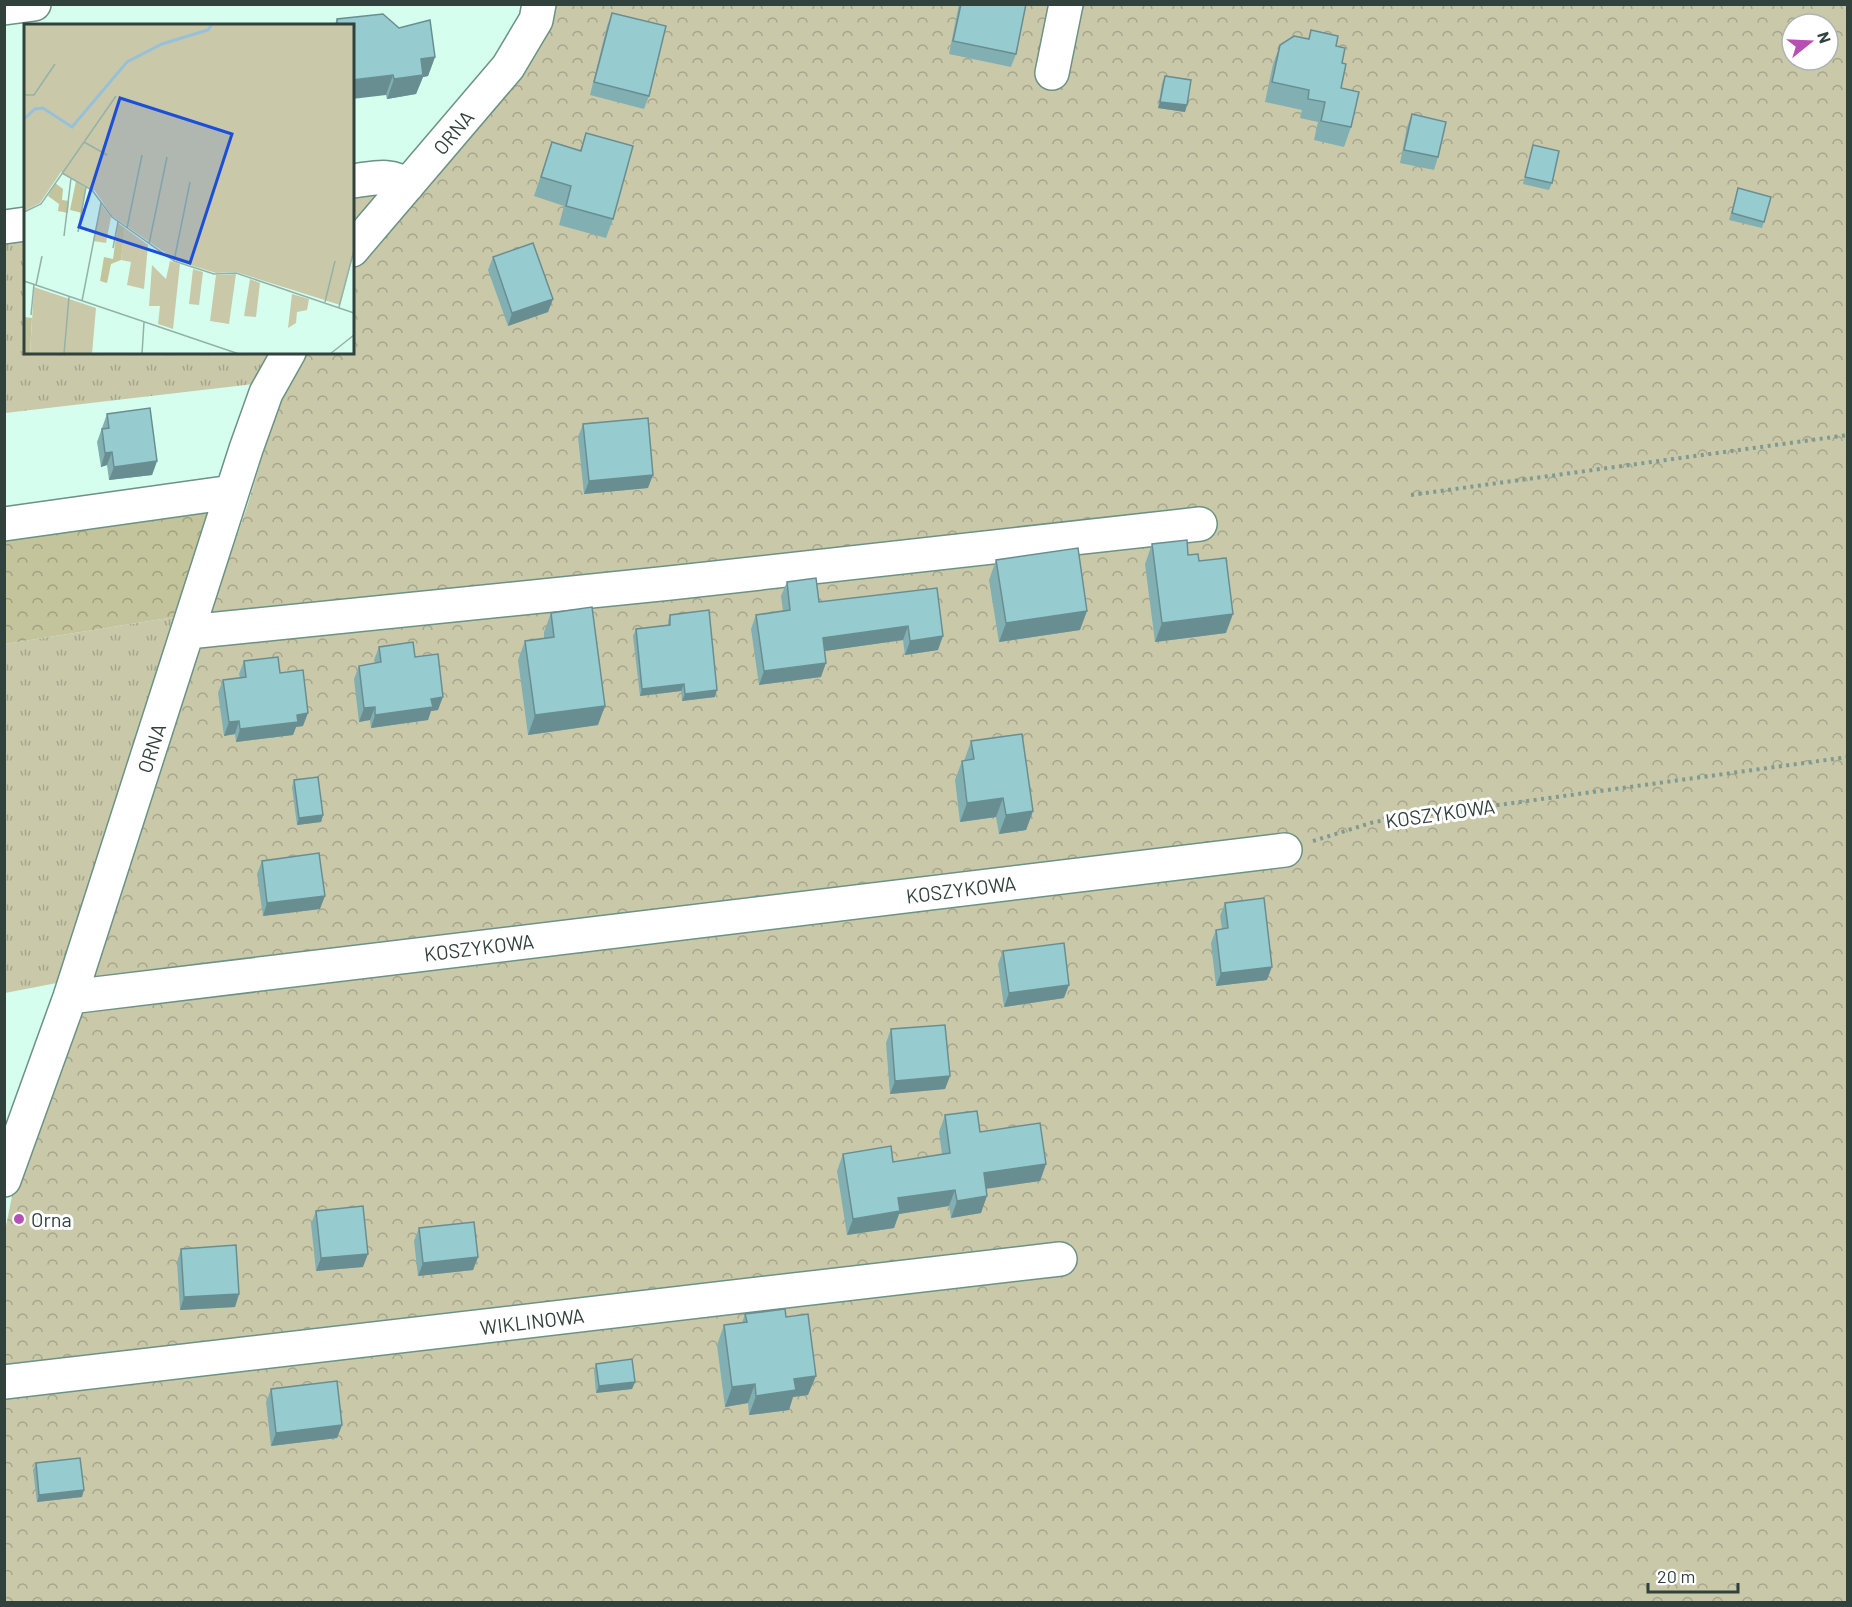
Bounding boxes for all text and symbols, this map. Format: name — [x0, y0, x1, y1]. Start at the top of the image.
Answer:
north arrow — [1780, 12, 1840, 72]
inset map — [24, 24, 354, 354]
text: N — [1814, 29, 1835, 45]
street label: ORNA — [428, 105, 478, 159]
street label: ORNA — [132, 720, 170, 776]
street label: KOSZYKOWA — [1384, 793, 1496, 833]
street label: KOSZYKOWA — [905, 870, 1017, 908]
street label: KOSZYKOWA — [423, 928, 535, 966]
place label: Orna — [31, 1207, 72, 1231]
marker: Orna — [12, 1212, 26, 1226]
street label: WIKLINOWA — [478, 1303, 586, 1339]
scale bar — [1648, 1556, 1738, 1594]
text: 20 m — [1657, 1565, 1695, 1587]

